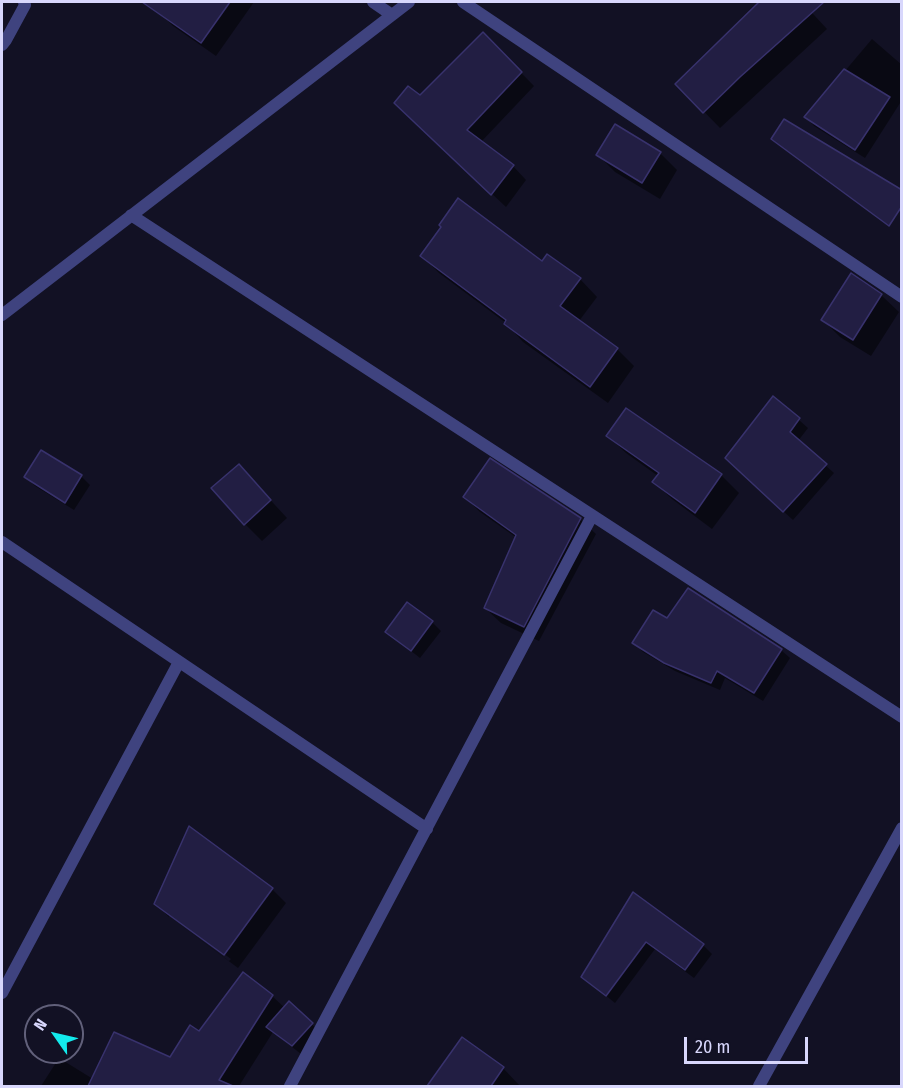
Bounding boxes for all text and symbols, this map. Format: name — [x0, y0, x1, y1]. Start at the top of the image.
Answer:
north arrow — [24, 1004, 84, 1064]
text: N — [30, 1015, 51, 1034]
scale bar — [687, 1025, 812, 1063]
text: 20 m — [695, 1036, 730, 1058]

